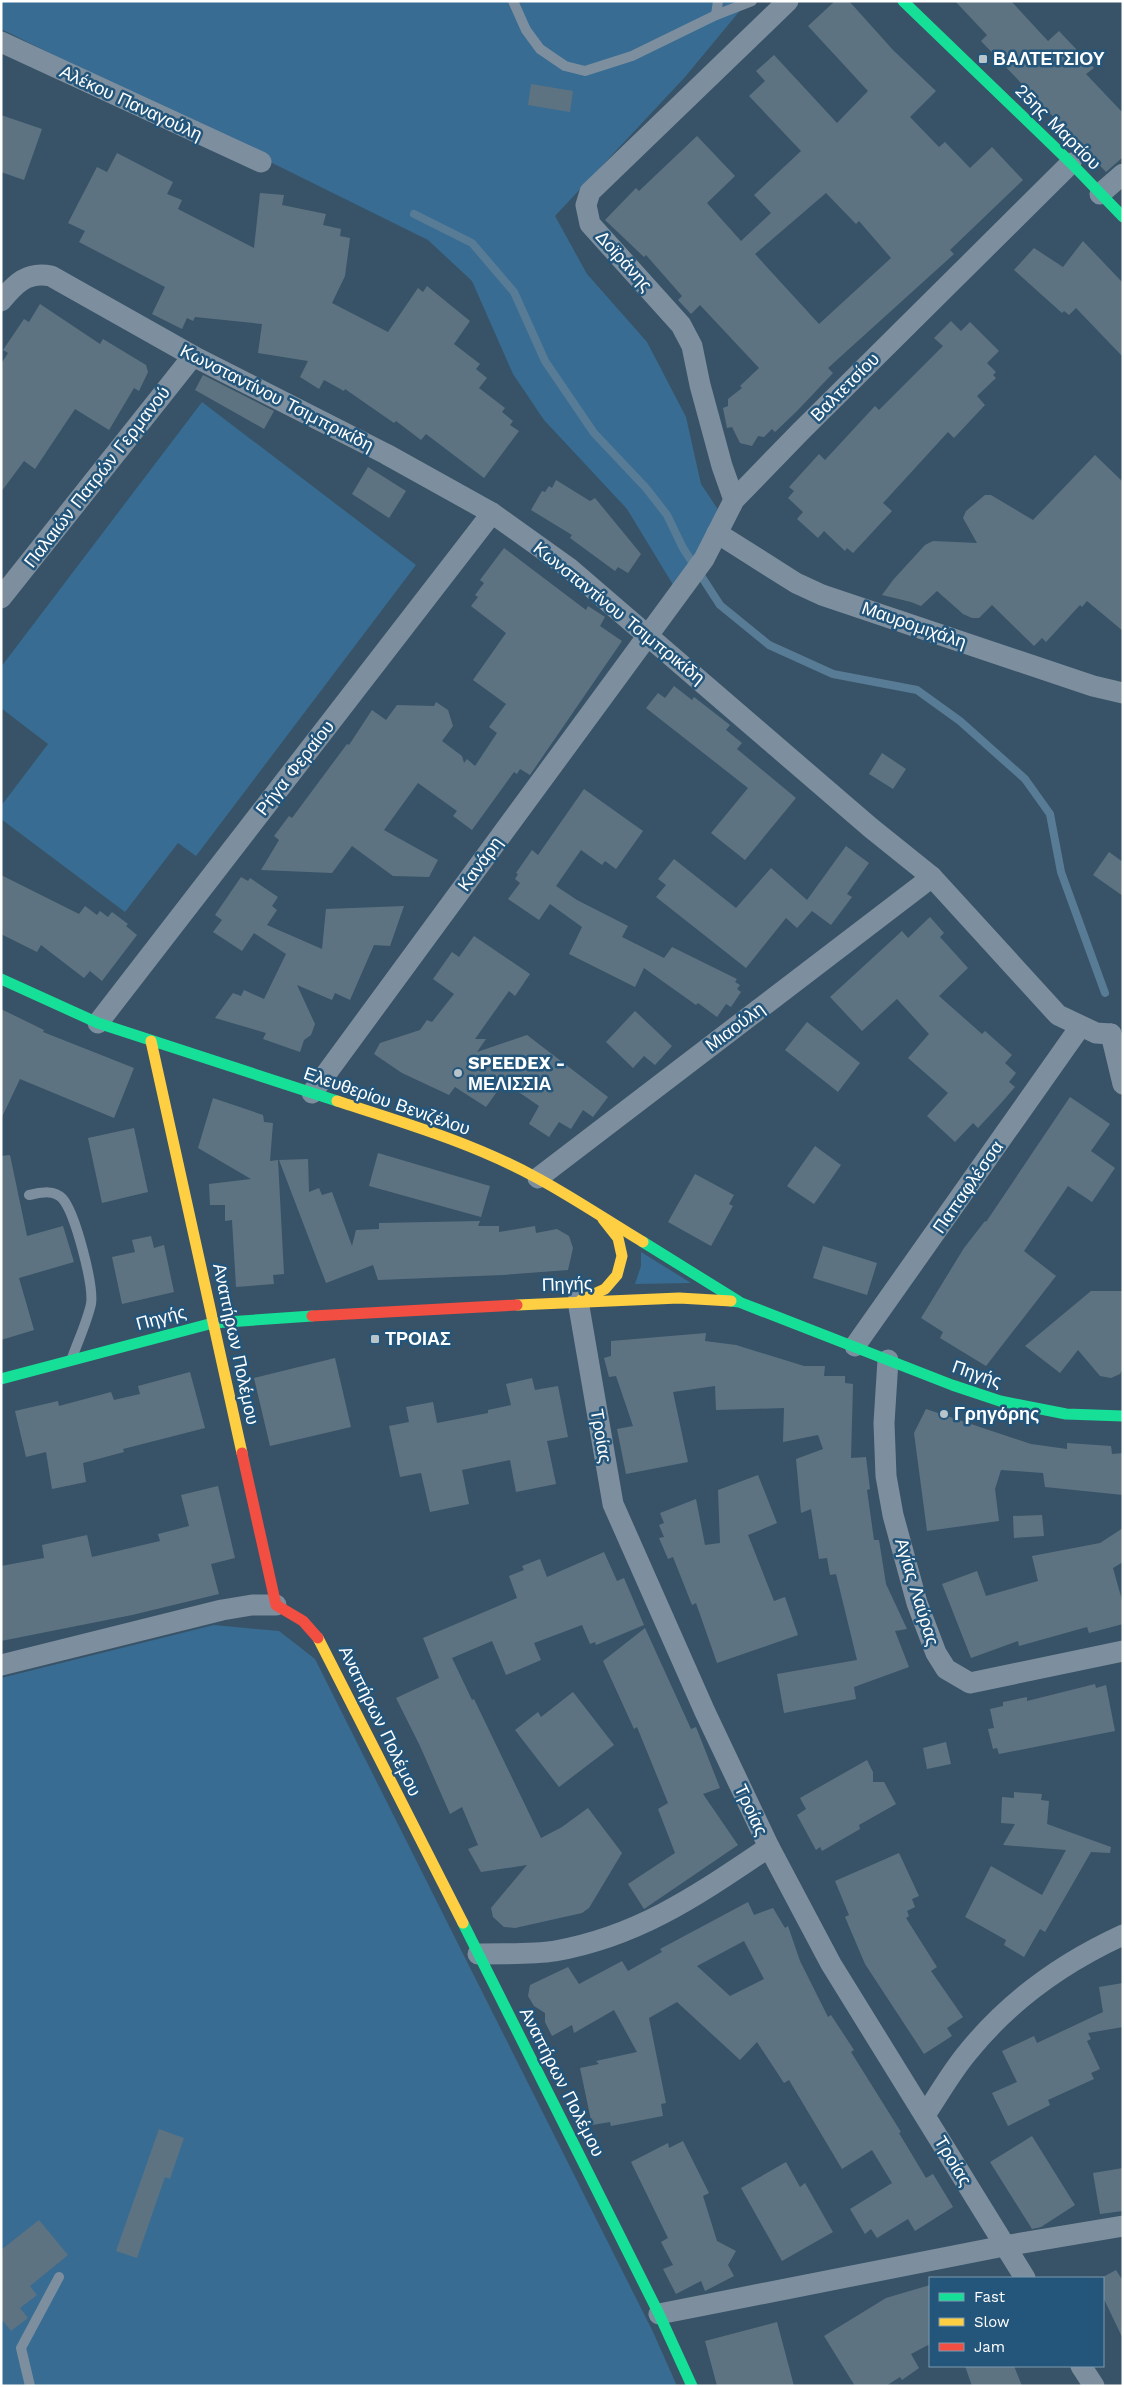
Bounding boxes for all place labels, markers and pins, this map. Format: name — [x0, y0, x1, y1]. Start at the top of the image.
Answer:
place label: ΒΑΛΤΕΤΣΙΟΥ — [993, 48, 1105, 69]
marker: ΒΑΛΤΕΤΣΙΟΥ — [977, 53, 989, 65]
place label: SPEEDEX - ΜΕΛΙΣΣΙΑ — [468, 1052, 565, 1094]
marker: SPEEDEX - ΜΕΛΙΣΣΙΑ — [452, 1067, 464, 1079]
place label: ΤΡΟΙΑΣ — [385, 1328, 451, 1349]
marker: ΤΡΟΙΑΣ — [369, 1333, 381, 1345]
place label: Γρηγόρης — [954, 1403, 1039, 1424]
marker: Γρηγόρης — [938, 1408, 950, 1420]

